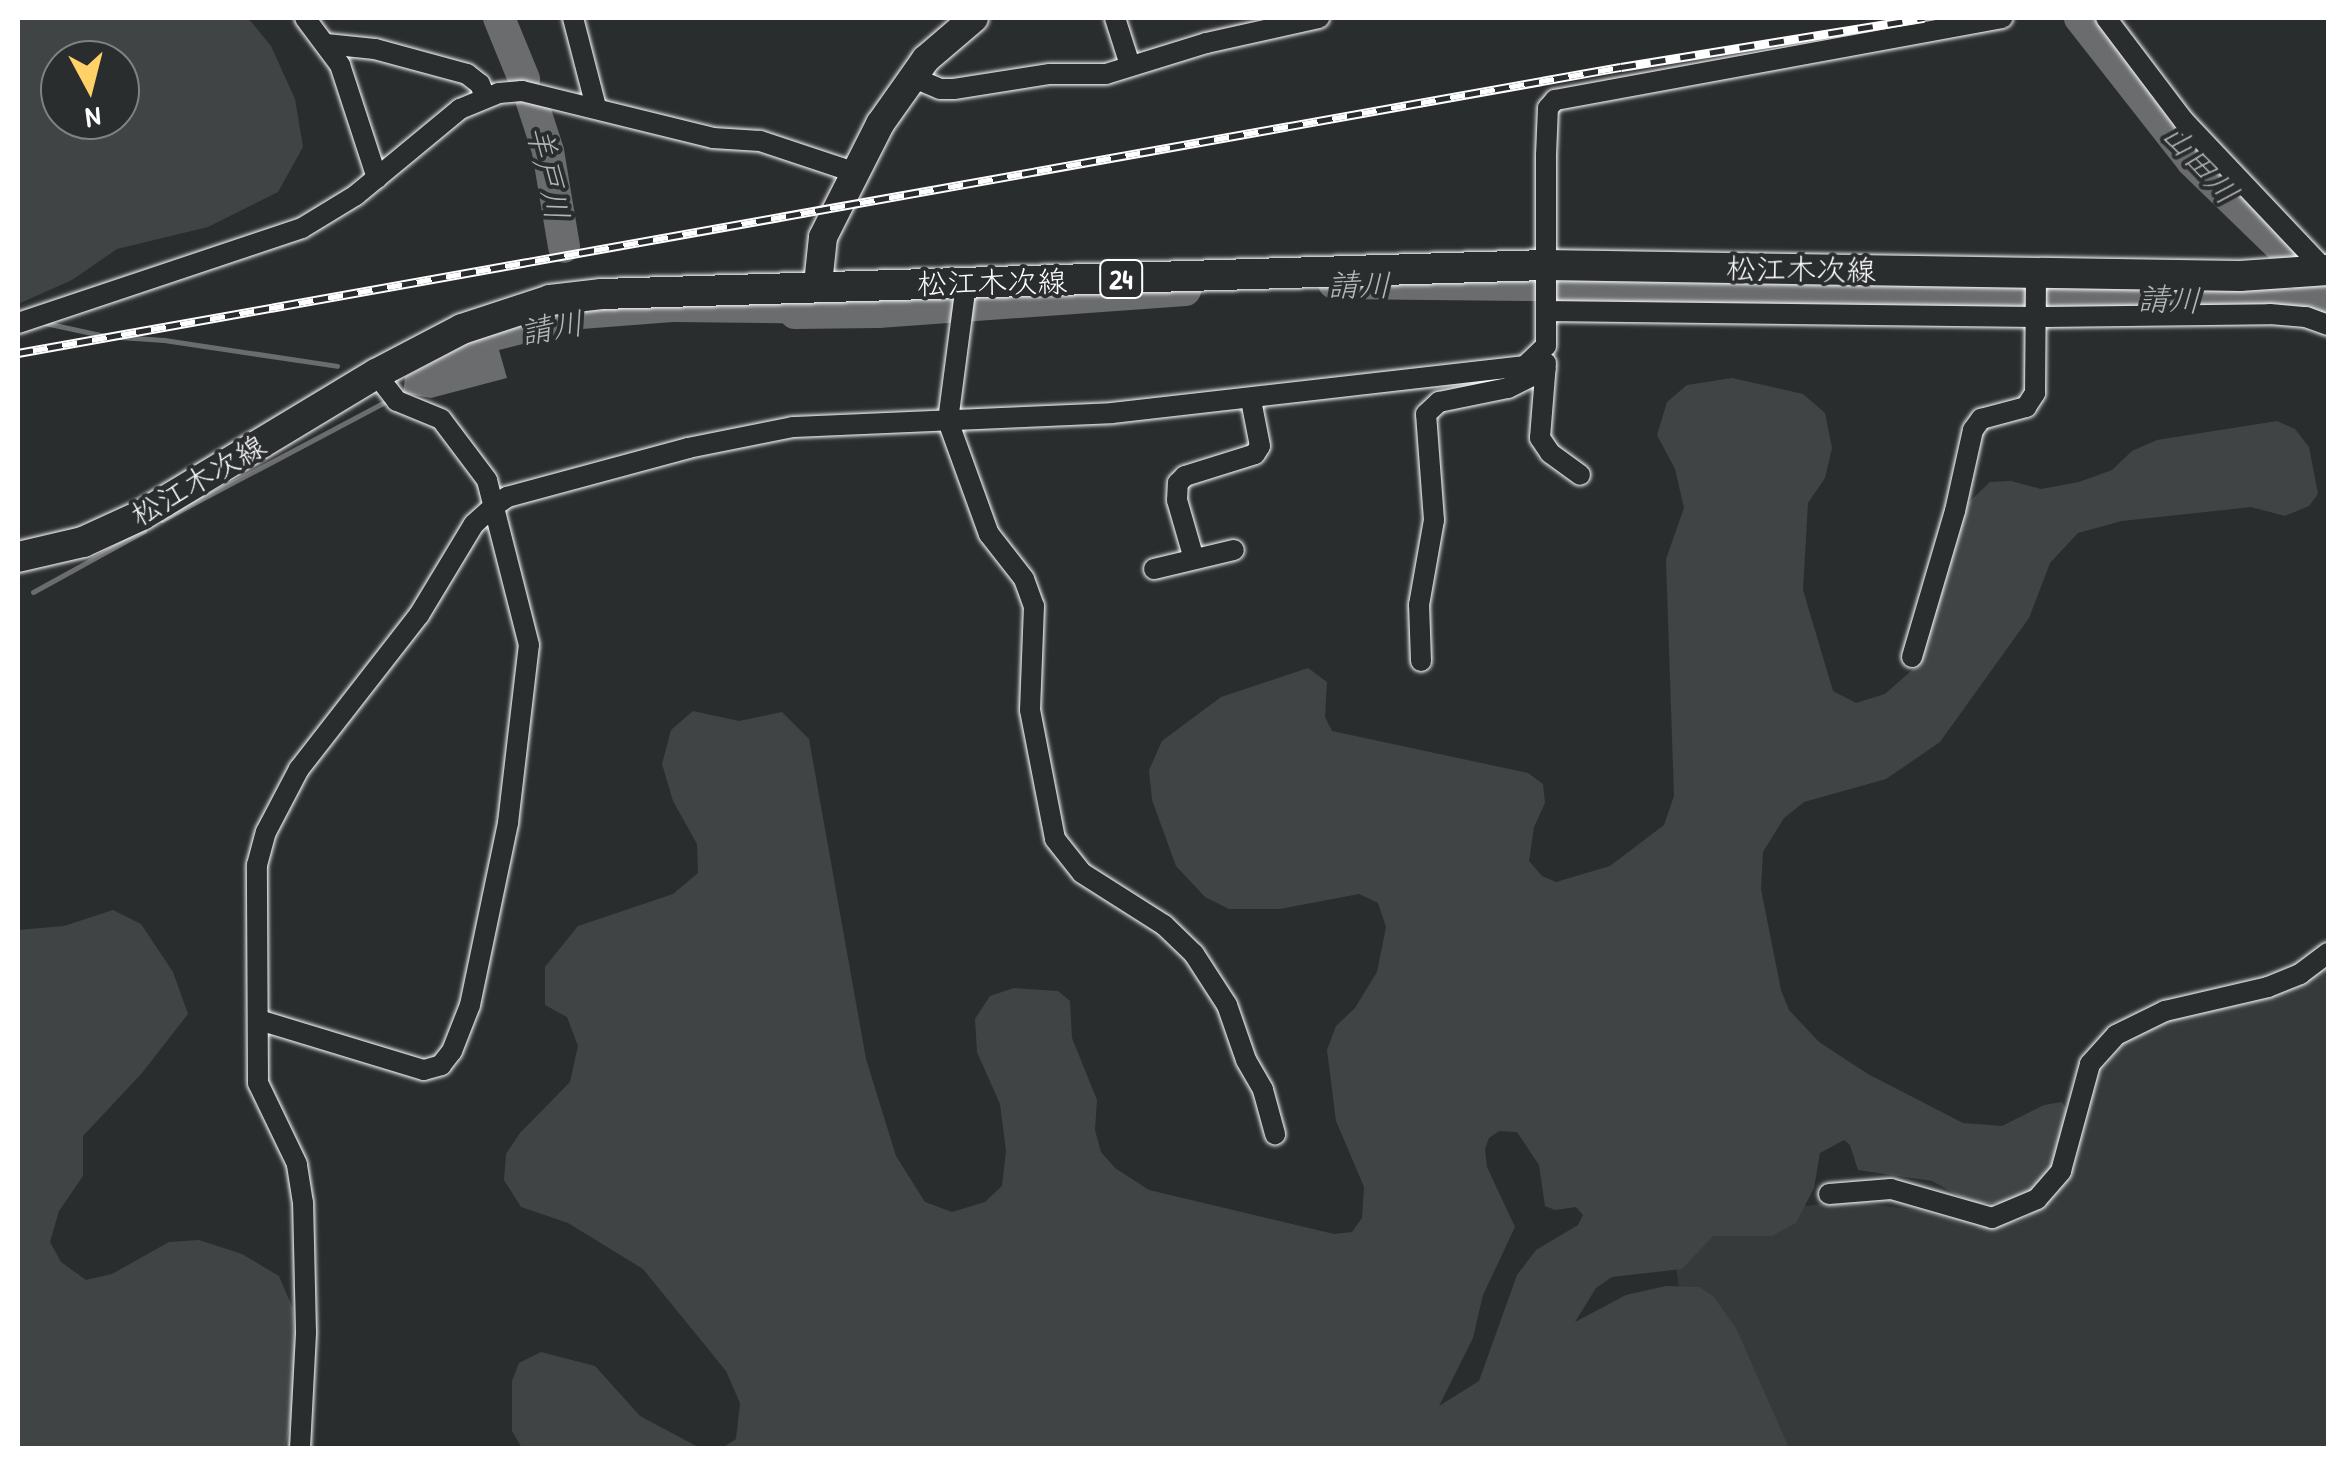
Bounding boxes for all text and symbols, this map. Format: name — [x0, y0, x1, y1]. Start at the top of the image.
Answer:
north arrow — [40, 40, 140, 140]
text: N — [84, 98, 103, 138]
water label: 山田川 — [2154, 115, 2246, 213]
water label: 羊戸川 — [519, 122, 577, 224]
street label: 松江木次線 — [1726, 250, 1876, 288]
road number: 24 — [1098, 256, 1144, 302]
street label: 松江木次線 — [917, 263, 1067, 301]
water label: 請川 — [1327, 266, 1391, 304]
water label: 請川 — [2136, 280, 2202, 320]
water label: 請川 — [517, 304, 587, 352]
street label: 松江木次線 — [124, 427, 272, 533]

